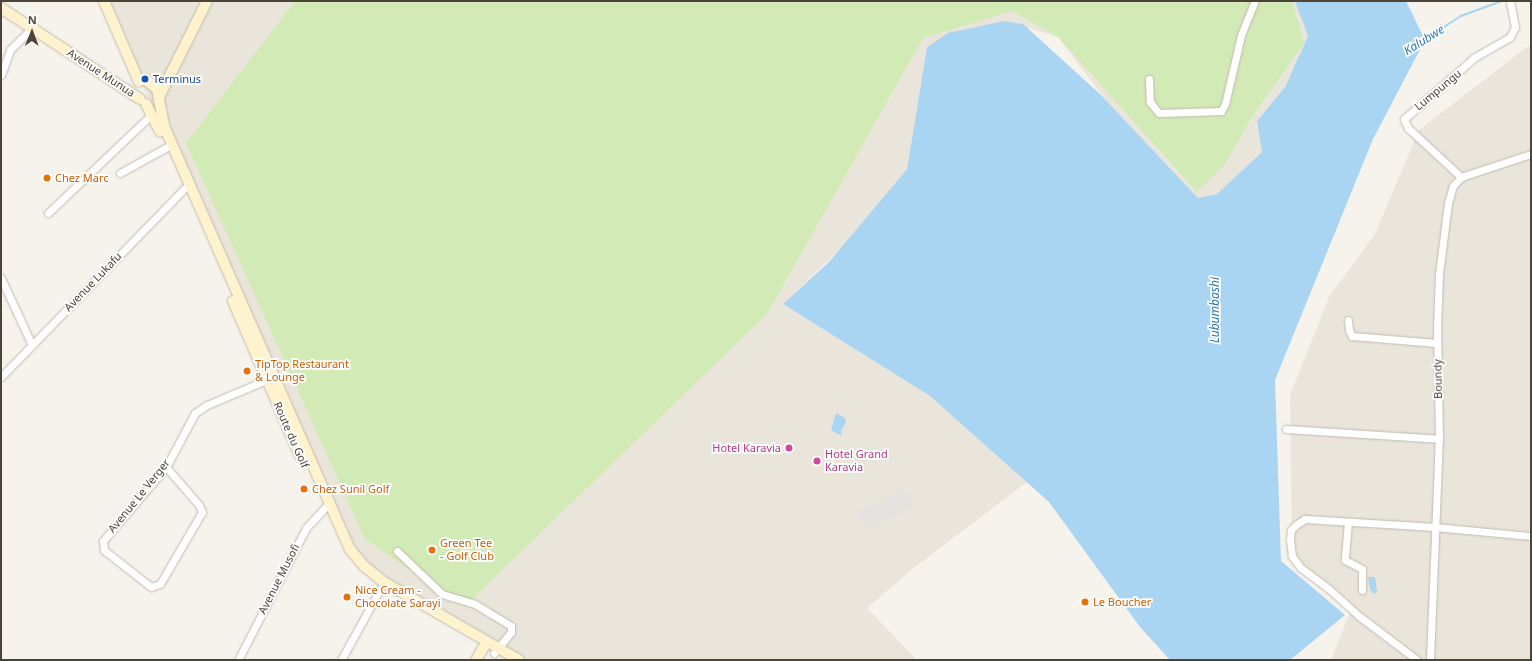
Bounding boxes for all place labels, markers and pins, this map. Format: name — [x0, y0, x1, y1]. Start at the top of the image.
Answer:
place label: Terminus — [153, 72, 201, 86]
marker: Terminus — [140, 74, 150, 84]
place label: Chez Marc — [55, 171, 109, 185]
marker: Chez Marc — [42, 173, 52, 183]
place label: TipTop Restaurant & Lounge — [255, 358, 349, 384]
marker: TipTop Restaurant & Lounge — [242, 366, 252, 376]
place label: Hotel Karavia — [712, 441, 781, 455]
marker: Hotel Karavia — [784, 443, 794, 453]
place label: Hotel Grand Karavia — [825, 448, 888, 474]
marker: Hotel Grand Karavia — [812, 456, 822, 466]
place label: Chez Sunil Golf — [312, 482, 389, 496]
marker: Chez Sunil Golf — [299, 484, 309, 494]
place label: Green Tee - Golf Club — [440, 537, 494, 563]
marker: Green Tee - Golf Club — [427, 545, 437, 555]
place label: Nice Cream - Chocolate Sarayi — [355, 584, 441, 610]
marker: Nice Cream - Chocolate Sarayi — [342, 592, 352, 602]
place label: Le Boucher — [1093, 595, 1151, 609]
marker: Le Boucher — [1080, 597, 1090, 607]

